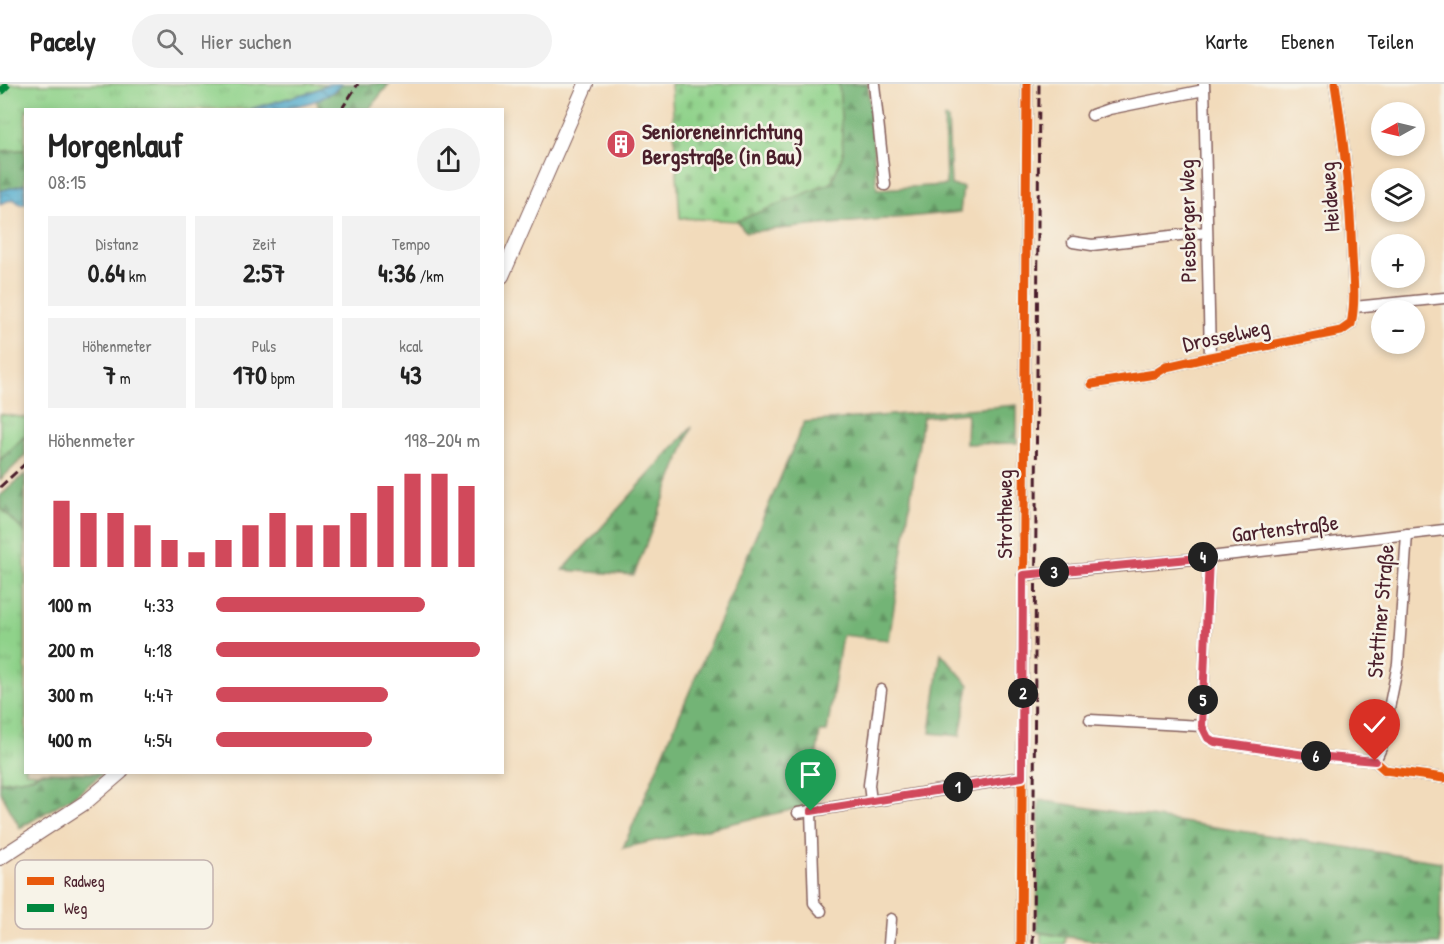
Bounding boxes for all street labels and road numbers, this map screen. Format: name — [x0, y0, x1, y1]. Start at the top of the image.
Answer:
street label: Piesberger Weg — [1171, 159, 1203, 283]
street label: Heideweg — [1312, 161, 1346, 233]
street label: Drosselweg — [1180, 311, 1272, 359]
street label: Strotheweg — [989, 469, 1019, 559]
street label: Gartenstraße — [1230, 507, 1340, 549]
street label: Stettiner Straße — [1359, 543, 1401, 679]

